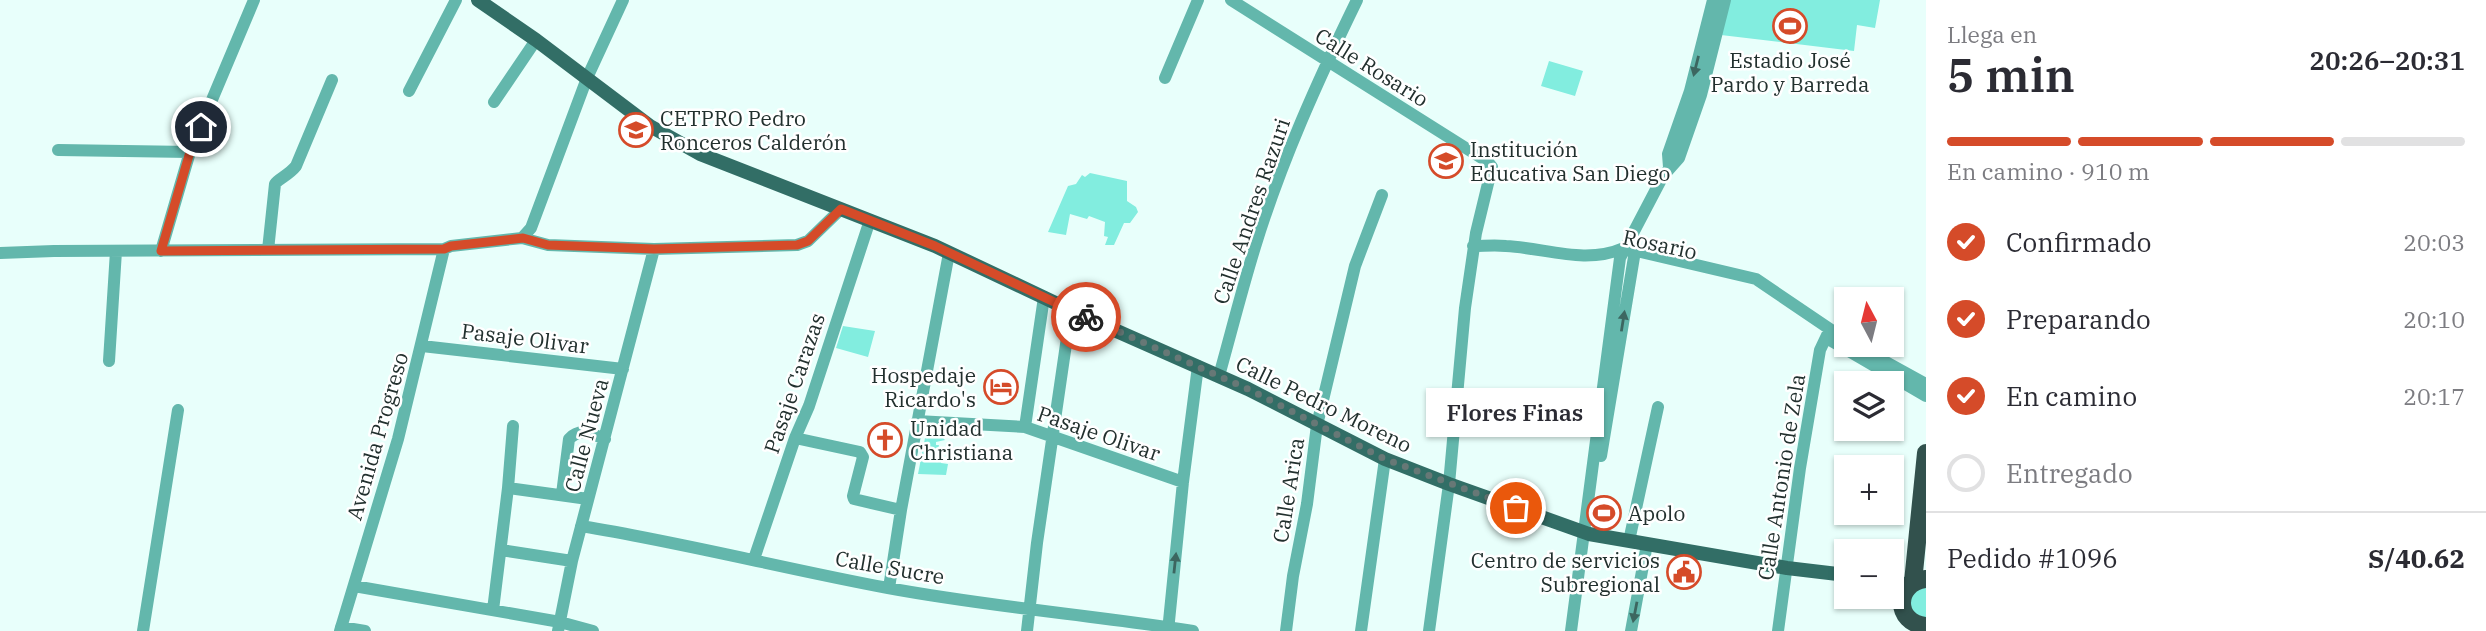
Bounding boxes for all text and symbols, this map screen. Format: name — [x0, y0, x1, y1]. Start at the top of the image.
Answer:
sports icon: Estadio José Pardo y Barreda — [1771, 7, 1809, 45]
text: Llega en — [1947, 19, 2037, 49]
street label: Calle Rosario — [1310, 21, 1434, 113]
text: 20:26–20:31 — [2309, 43, 2465, 77]
text: 5 min — [1947, 45, 2075, 105]
place label: Estadio José Pardo y Barreda — [1711, 46, 1870, 98]
one-way arrow — [1690, 55, 1701, 77]
pin — [171, 97, 231, 157]
place label: CETPRO Pedro Ronceros Calderón — [660, 104, 847, 156]
icon: home — [182, 108, 220, 146]
school or university icon: CETPRO Pedro Ronceros Calderón — [617, 111, 655, 149]
street label: Calle Andres Razuri — [1206, 114, 1296, 308]
place label: Institución Educativa San Diego — [1470, 135, 1670, 187]
school or university icon: Institución Educativa San Diego — [1427, 142, 1465, 180]
text: En camino · 910 m — [1947, 156, 2150, 186]
street label: Rosario — [1620, 222, 1700, 266]
icon: check — [1947, 223, 1985, 261]
text: Confirmado — [2006, 225, 2151, 259]
text: 20:03 — [2403, 227, 2465, 257]
courier — [1051, 282, 1121, 352]
north arrow — [1834, 287, 1904, 357]
map controls — [1834, 287, 1904, 609]
icon: bike — [1067, 298, 1105, 336]
icon: check — [1947, 300, 1985, 338]
text: Preparando — [2006, 302, 2151, 336]
text: 20:10 — [2403, 304, 2465, 334]
street label: Pasaje Carazas — [757, 309, 831, 457]
one-way arrow — [1618, 310, 1629, 332]
street label: Pasaje Olivar — [460, 316, 591, 360]
street label: Avenida Progreso — [340, 349, 414, 523]
street label: Calle Pedro Moreno — [1231, 349, 1417, 459]
place label: Hospedaje Ricardo's — [871, 361, 976, 413]
hotel icon: Hospedaje Ricardo's — [982, 368, 1020, 406]
button: layers — [1834, 371, 1904, 441]
street label: Calle Antonio de Zela — [1751, 372, 1811, 582]
street label: Calle Nueva — [557, 375, 615, 495]
icon: check — [1947, 377, 1985, 415]
text: En camino — [2006, 379, 2137, 413]
text: 20:17 — [2403, 381, 2465, 411]
callout: Flores Finas — [1427, 389, 1605, 438]
text: Flores Finas — [1447, 397, 1583, 427]
street label: Pasaje Olivar — [1034, 399, 1165, 467]
place label: Unidad Christiana — [910, 414, 1013, 466]
church icon: Unidad Christiana — [866, 421, 904, 459]
street label: Calle Arica — [1266, 435, 1310, 545]
button: + — [1834, 455, 1904, 525]
text: Entregado — [2006, 456, 2133, 490]
pin — [1486, 478, 1546, 538]
icon: bag — [1497, 489, 1535, 527]
sports icon: Apolo — [1585, 494, 1623, 532]
place label: Apolo — [1628, 499, 1685, 527]
button: − — [1834, 539, 1904, 609]
text: Pedido #1096 — [1947, 541, 2118, 575]
text: S/40.62 — [2368, 541, 2465, 575]
street label: Calle Sucre — [833, 544, 947, 590]
place label: Centro de servicios Subregional — [1471, 546, 1660, 598]
one-way arrow — [1169, 552, 1180, 574]
public building icon: Centro de servicios Subregional — [1665, 553, 1703, 591]
one-way arrow — [1629, 601, 1640, 623]

